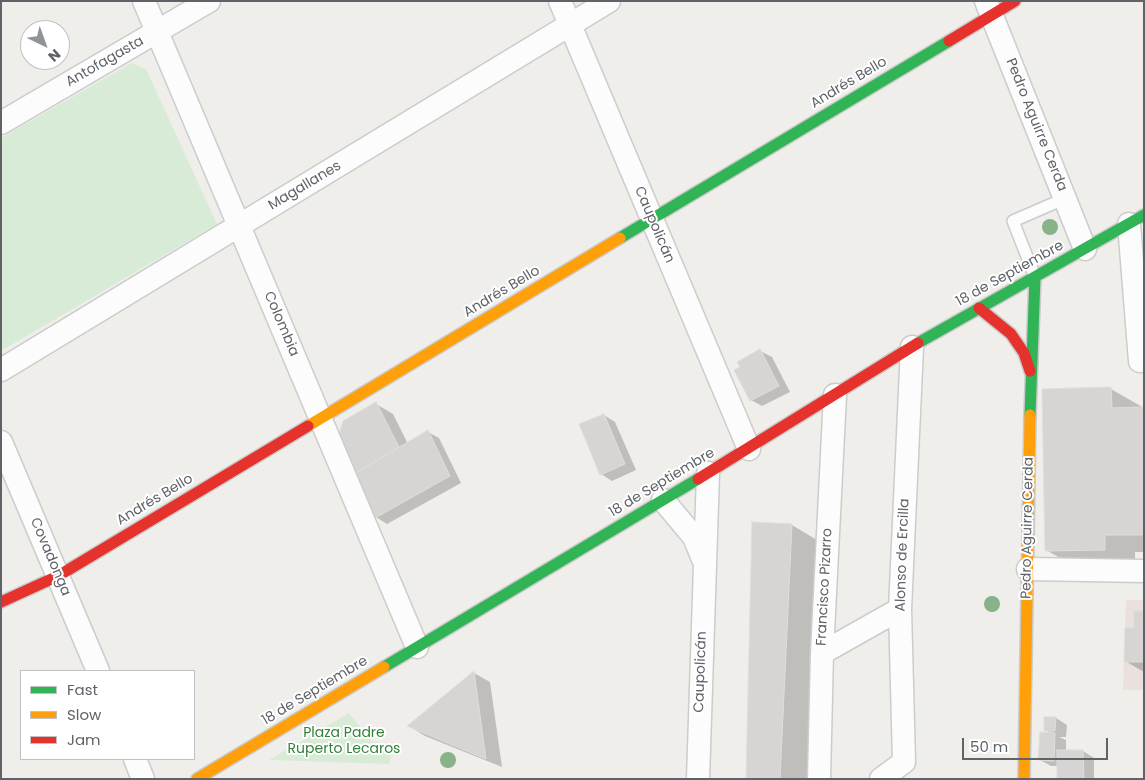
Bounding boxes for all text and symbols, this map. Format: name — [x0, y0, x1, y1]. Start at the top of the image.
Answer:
north arrow — [20, 20, 70, 70]
street label: Antofagasta — [63, 33, 147, 91]
text: N — [44, 44, 65, 66]
street label: Andrés Bello — [808, 54, 890, 112]
street label: Pedro Aguirre Cerda — [1002, 56, 1070, 194]
street label: Magallanes — [266, 158, 344, 214]
street label: Caupolicán — [630, 184, 678, 266]
street label: 18 de Septiembre — [953, 237, 1067, 311]
street label: Andrés Bello — [461, 263, 543, 321]
street label: Colombia — [260, 289, 302, 359]
street label: 18 de Septiembre — [606, 445, 718, 521]
street label: Pedro Aguirre Cerda — [1018, 457, 1038, 599]
street label: Andrés Bello — [114, 471, 196, 529]
street label: Alonso de Ercilla — [893, 498, 913, 612]
street label: Covadonga — [26, 515, 74, 599]
street label: Francisco Pizarro — [814, 528, 836, 646]
street label: Caupolicán — [691, 631, 711, 713]
street label: 18 de Septiembre — [259, 653, 371, 729]
legend — [20, 670, 195, 760]
text: Fast — [67, 679, 98, 700]
text: Slow — [67, 704, 101, 725]
park label: Plaza Padre Ruperto Lecaros — [288, 725, 400, 758]
scale bar — [965, 728, 1111, 760]
text: Jam — [67, 729, 101, 750]
text: 50 m — [970, 736, 1008, 757]

